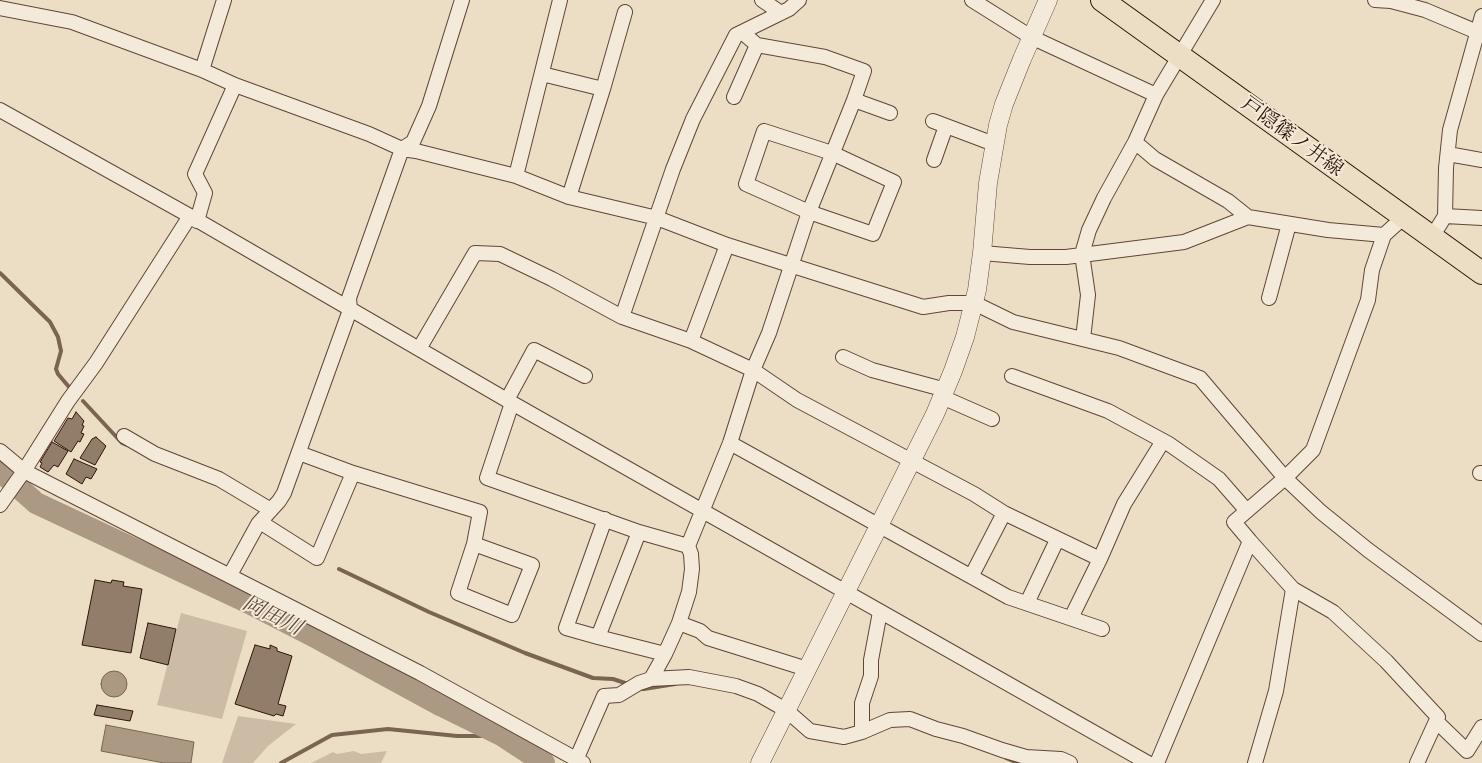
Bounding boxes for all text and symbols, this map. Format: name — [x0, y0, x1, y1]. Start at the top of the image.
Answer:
street label: 戸隠篠ノ井線 — [1236, 92, 1348, 182]
water label: 岡田川 — [238, 591, 306, 641]

